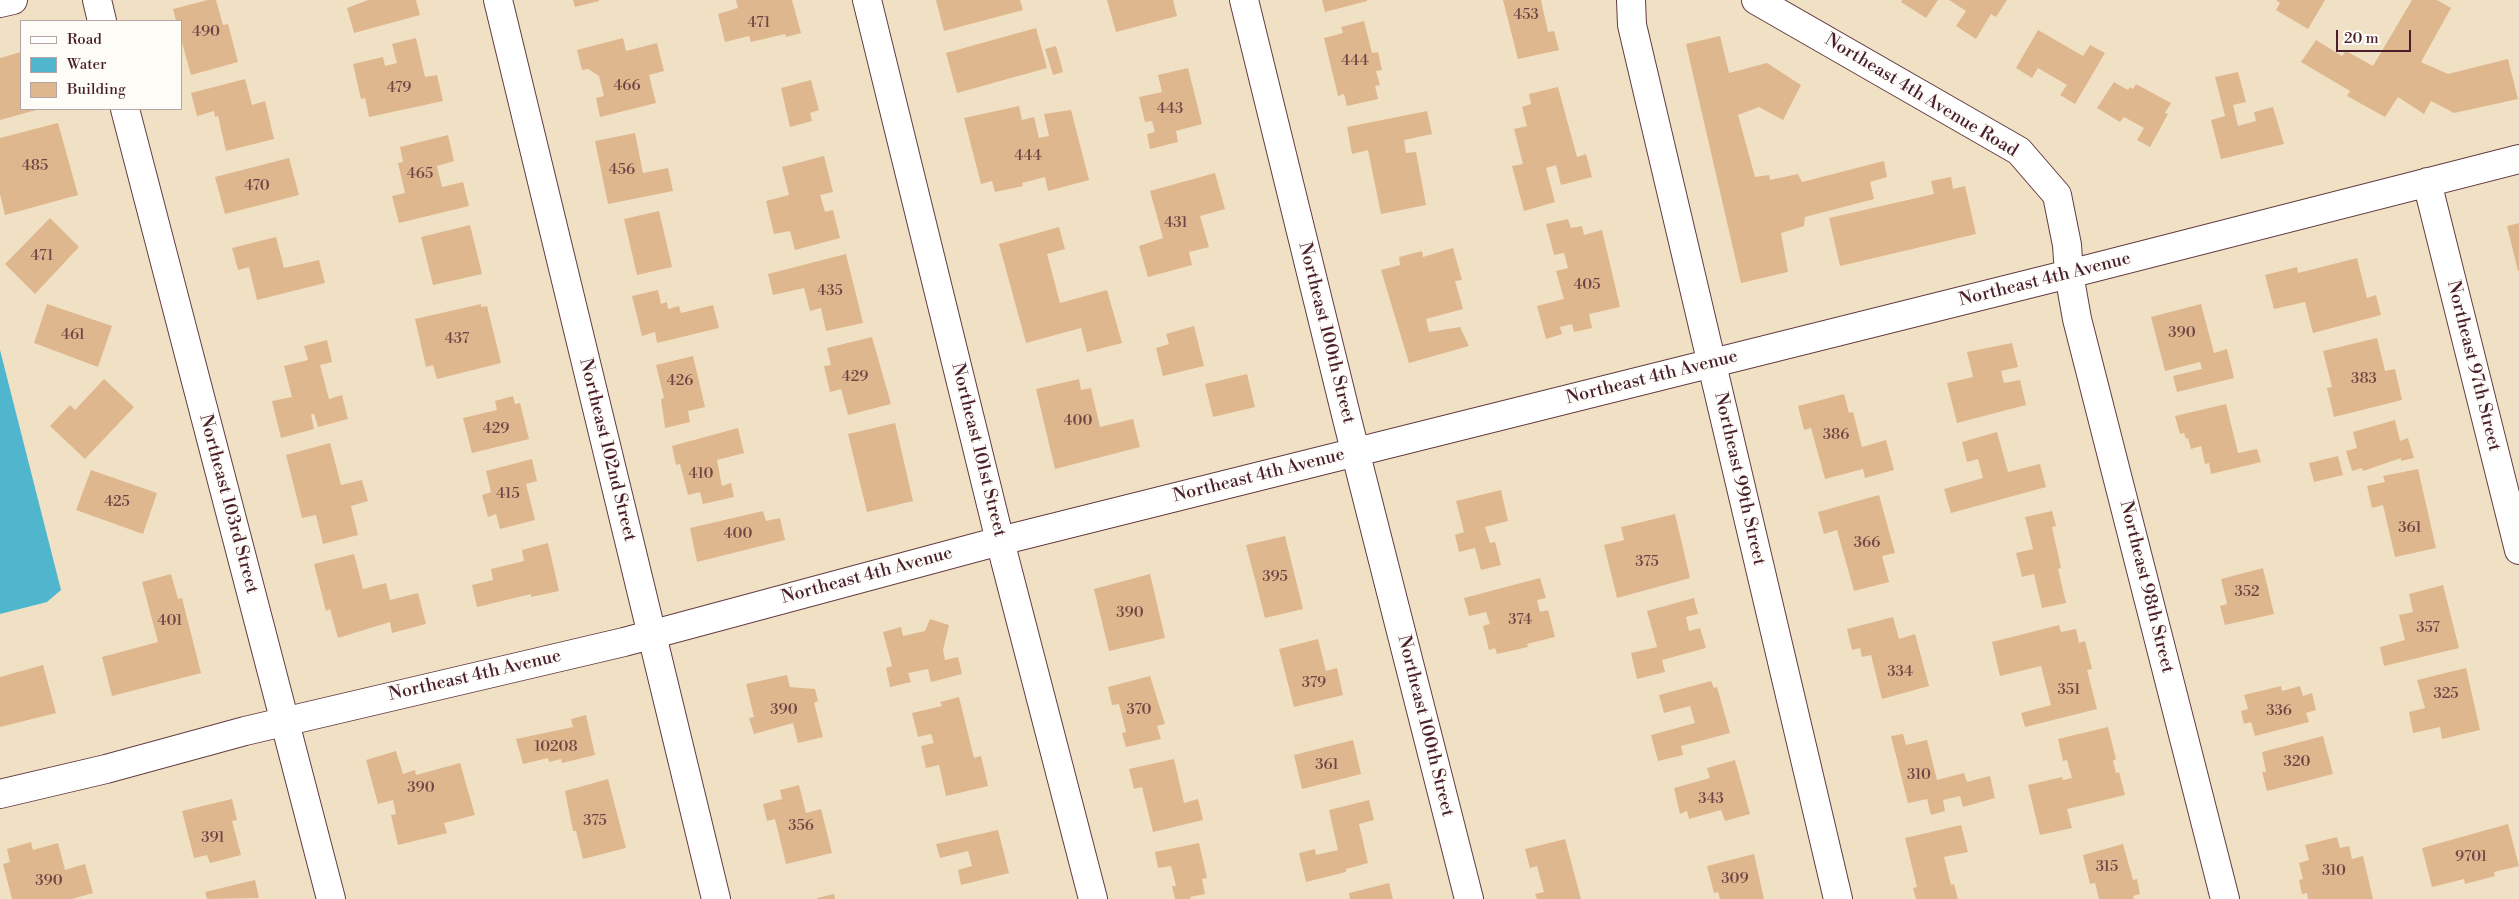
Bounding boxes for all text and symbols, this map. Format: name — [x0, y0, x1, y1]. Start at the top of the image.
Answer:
house number: 453 — [1513, 6, 1539, 24]
house number: 471 — [748, 14, 770, 32]
legend — [20, 20, 182, 110]
scale bar — [2339, 20, 2414, 52]
house number: 490 — [192, 23, 220, 41]
text: 20 m — [2344, 29, 2379, 48]
text: Road — [67, 30, 102, 49]
street label: Northeast 4th Avenue Road — [1820, 30, 2022, 162]
house number: 444 — [1341, 52, 1369, 70]
text: Water — [67, 55, 106, 74]
house number: 466 — [613, 77, 641, 95]
house number: 479 — [387, 79, 411, 97]
text: Building — [67, 80, 126, 99]
house number: 443 — [1157, 100, 1183, 118]
house number: 444 — [1014, 147, 1042, 165]
house number: 485 — [22, 157, 48, 175]
house number: 456 — [609, 161, 635, 179]
house number: 465 — [407, 165, 433, 183]
house number: 470 — [244, 177, 270, 195]
house number: 431 — [1164, 214, 1188, 232]
street label: Northeast 100th Street — [1293, 240, 1359, 426]
house number: 471 — [31, 247, 53, 265]
street label: Northeast 4th Avenue — [1957, 248, 2133, 312]
house number: 405 — [1573, 276, 1601, 294]
street label: Northeast 97th Street — [2441, 278, 2505, 454]
house number: 435 — [817, 282, 843, 300]
house number: 390 — [2168, 324, 2196, 342]
house number: 461 — [61, 326, 85, 344]
house number: 437 — [445, 330, 469, 348]
street label: Northeast 4th Avenue — [1564, 346, 1740, 410]
street label: Northeast 102nd Street — [574, 356, 640, 544]
street label: Northeast 101st Street — [946, 361, 1010, 539]
house number: 429 — [842, 368, 868, 386]
house number: 383 — [2351, 370, 2377, 388]
house number: 426 — [667, 372, 693, 390]
street label: Northeast 99th Street — [1709, 390, 1769, 568]
street label: Northeast 103rd Street — [194, 412, 262, 596]
house number: 400 — [1064, 412, 1092, 430]
house number: 429 — [483, 420, 509, 438]
house number: 386 — [1823, 426, 1849, 444]
street label: Northeast 4th Avenue — [1171, 444, 1347, 508]
house number: 410 — [689, 465, 713, 483]
house number: 415 — [496, 485, 520, 503]
house number: 425 — [104, 493, 130, 511]
street label: Northeast 98th Street — [2114, 498, 2178, 676]
house number: 361 — [2398, 519, 2422, 537]
house number: 400 — [724, 525, 752, 543]
house number: 366 — [1854, 534, 1880, 552]
street label: Northeast 4th Avenue — [779, 543, 955, 609]
house number: 375 — [1635, 553, 1659, 571]
house number: 395 — [1262, 568, 1288, 586]
house number: 352 — [2234, 583, 2260, 601]
house number: 390 — [1116, 604, 1144, 622]
house number: 374 — [1508, 611, 1532, 629]
house number: 401 — [158, 612, 182, 630]
house number: 357 — [2416, 619, 2440, 637]
street label: Northeast 100th Street — [1392, 633, 1458, 819]
street label: Northeast 4th Avenue — [387, 646, 563, 706]
house number: 334 — [1887, 663, 1913, 681]
house number: 379 — [1302, 674, 1326, 692]
house number: 351 — [2057, 681, 2081, 699]
house number: 325 — [2433, 685, 2459, 703]
house number: 390 — [770, 701, 798, 719]
house number: 370 — [1126, 701, 1152, 719]
house number: 336 — [2266, 702, 2292, 720]
house number: 10208 — [534, 738, 578, 756]
house number: 320 — [2284, 753, 2310, 771]
house number: 361 — [1315, 756, 1339, 774]
house number: 310 — [1907, 766, 1931, 784]
house number: 390 — [407, 779, 435, 797]
house number: 343 — [1698, 790, 1724, 808]
house number: 375 — [583, 812, 607, 830]
house number: 356 — [788, 817, 814, 835]
house number: 391 — [201, 829, 225, 847]
house number: 9701 — [2455, 848, 2487, 866]
house number: 315 — [2096, 858, 2118, 876]
house number: 310 — [2322, 862, 2346, 880]
house number: 309 — [1721, 870, 1749, 888]
house number: 390 — [35, 872, 63, 890]

